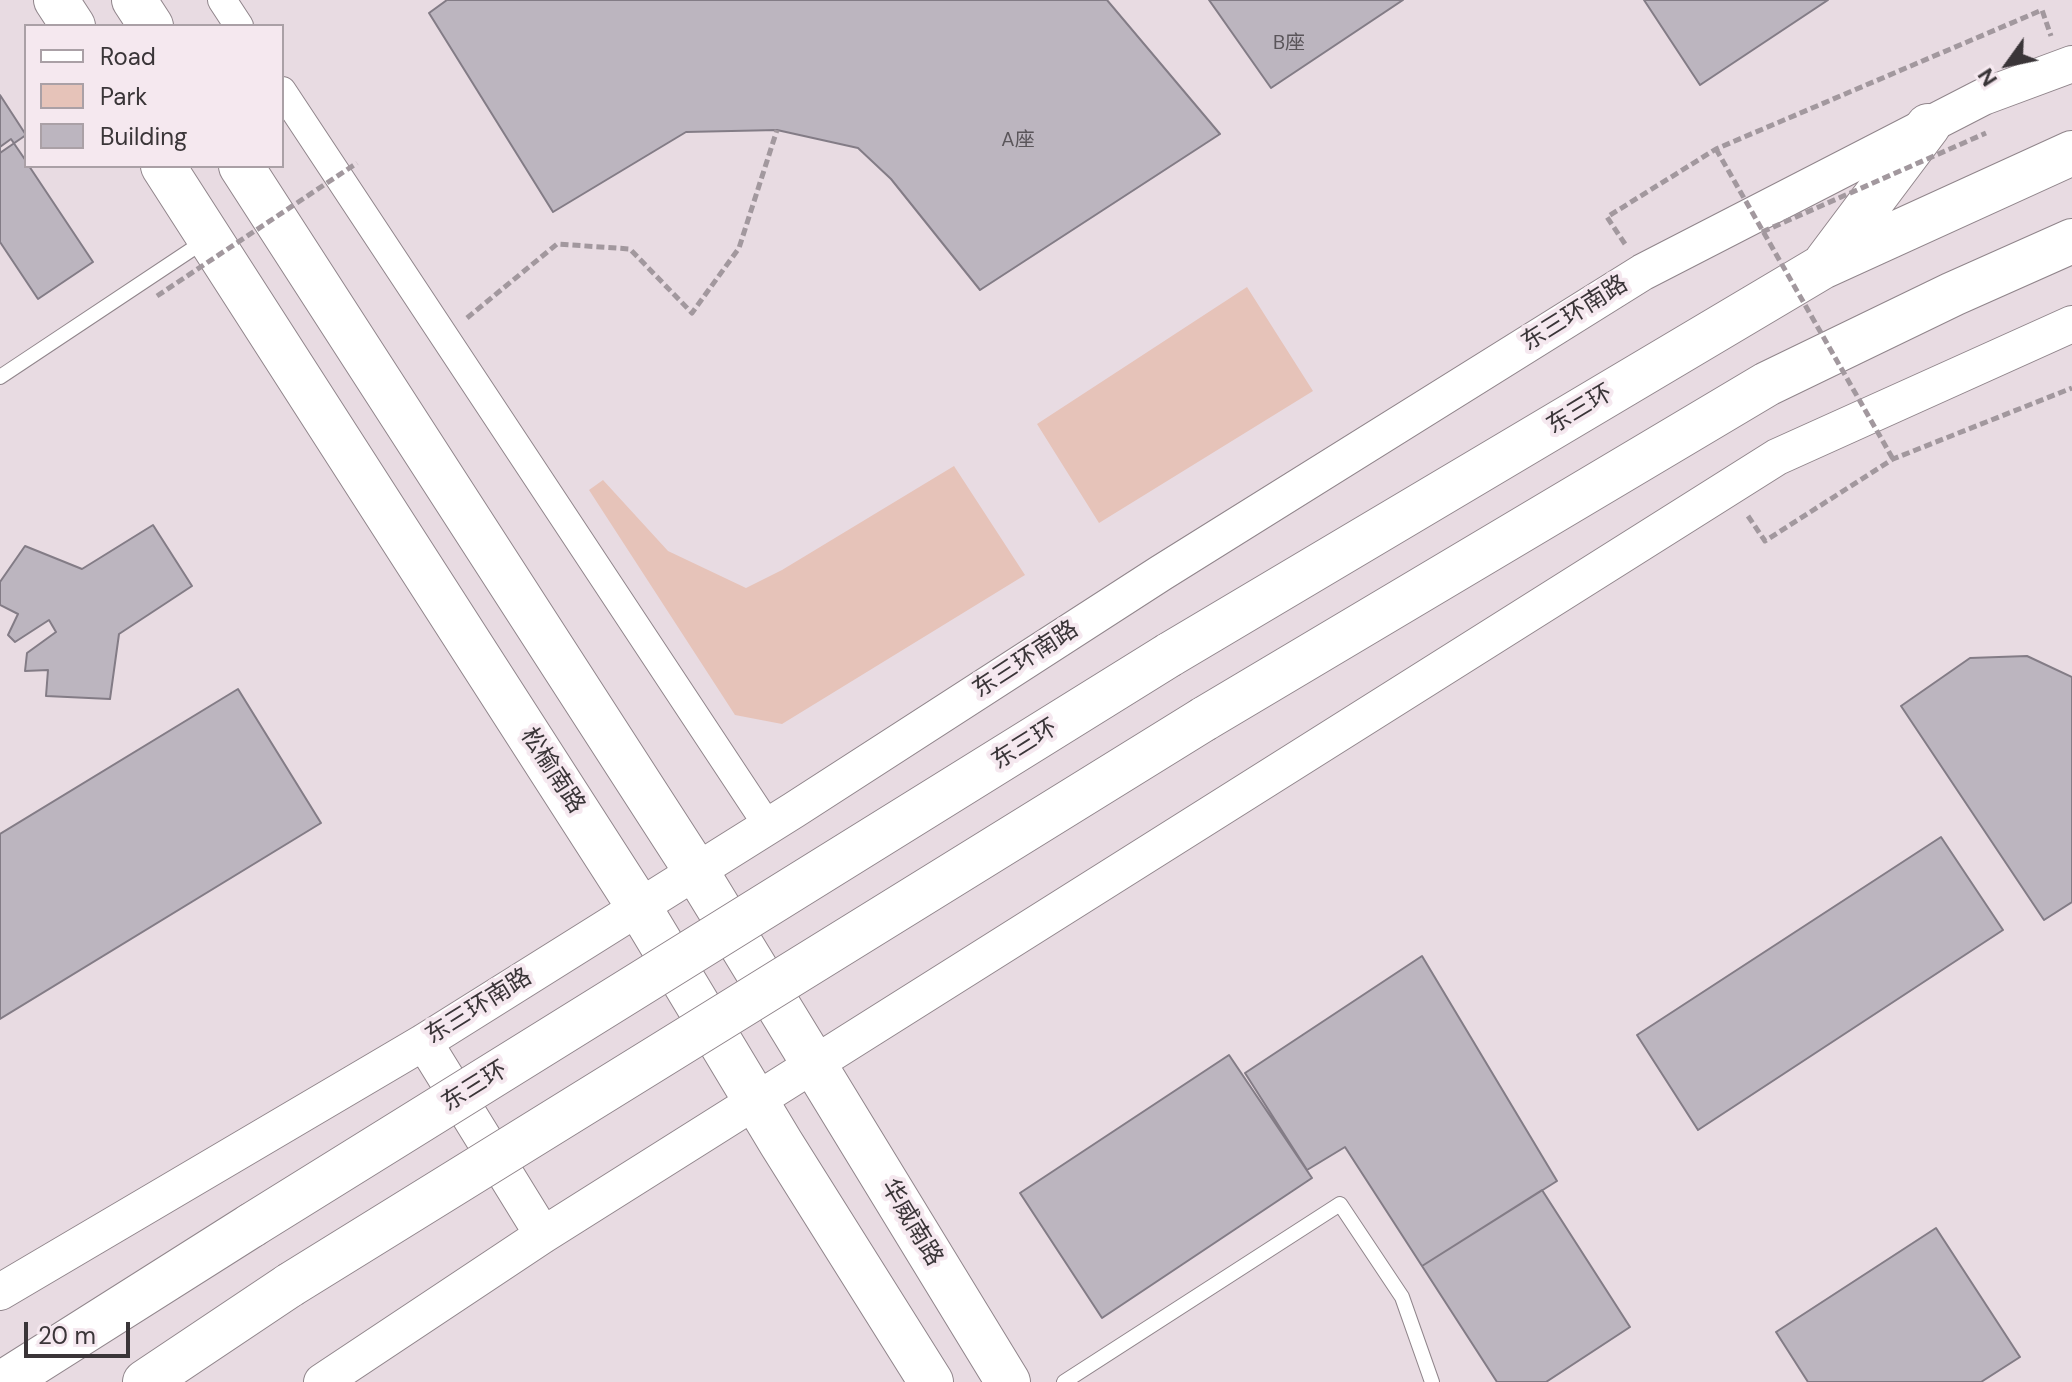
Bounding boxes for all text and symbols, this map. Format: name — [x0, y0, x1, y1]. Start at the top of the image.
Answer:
legend — [24, 24, 284, 168]
north arrow — [1968, 24, 2048, 104]
house number: B座 — [1273, 32, 1305, 56]
text: Road — [100, 41, 156, 72]
text: N — [1971, 63, 2004, 92]
text: Park — [100, 81, 147, 112]
text: Building — [100, 121, 187, 152]
house number: A座 — [1001, 129, 1035, 153]
street label: 东三环南路 — [1516, 270, 1634, 358]
street label: 东三环 — [1542, 379, 1618, 441]
street label: 东三环南路 — [968, 615, 1084, 705]
street label: 东三环 — [987, 714, 1063, 776]
street label: 松榆南路 — [514, 723, 590, 819]
street label: 东三环南路 — [420, 963, 538, 1051]
street label: 东三环 — [437, 1056, 513, 1118]
street label: 华威南路 — [874, 1174, 948, 1272]
scale bar — [28, 1306, 134, 1356]
text: 20 m — [38, 1320, 96, 1351]

